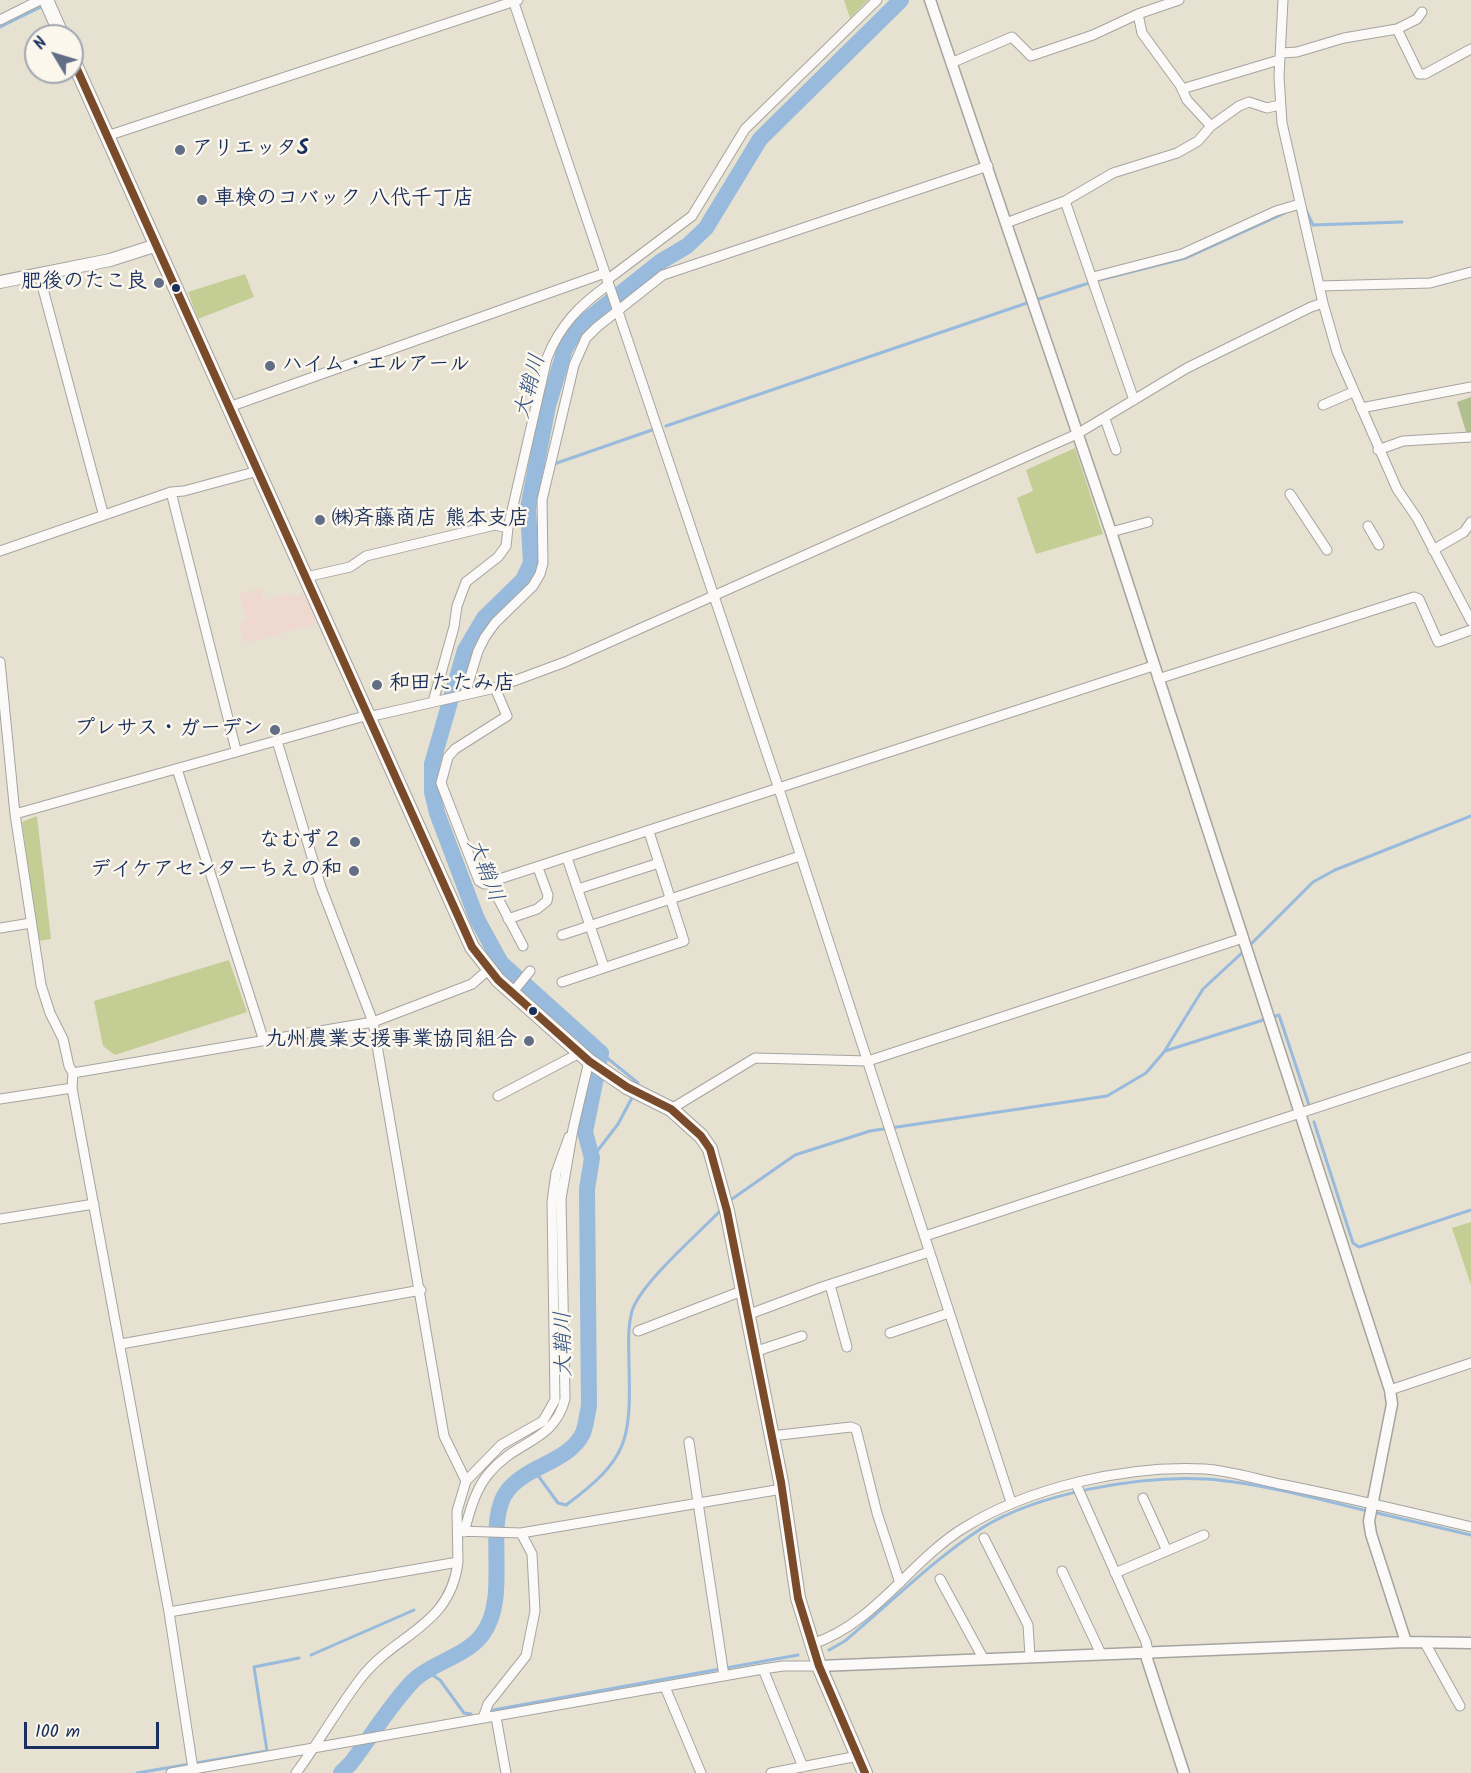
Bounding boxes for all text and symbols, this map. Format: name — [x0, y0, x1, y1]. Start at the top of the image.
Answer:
north arrow — [24, 24, 84, 84]
text: N — [28, 32, 54, 56]
place label: アリエッタS — [192, 137, 309, 163]
marker: アリエッタS — [173, 143, 187, 157]
place label: 車検のコバック 八代千丁店 — [214, 187, 474, 213]
marker: 車検のコバック 八代千丁店 — [195, 193, 209, 207]
place label: 肥後のたこ良 — [21, 270, 147, 296]
marker: 肥後のたこ良 — [152, 276, 166, 290]
unlabelled marker — [170, 282, 182, 294]
water label: 大鞘川 — [511, 352, 553, 422]
place label: ハイム・エルアール — [282, 353, 470, 379]
marker: ハイム・エルアール — [263, 359, 277, 373]
place label: ㈱斉藤商店 熊本支店 — [332, 507, 529, 533]
marker: ㈱斉藤商店 熊本支店 — [313, 513, 327, 527]
place label: 和田たたみ店 — [389, 672, 515, 698]
marker: 和田たたみ店 — [370, 678, 384, 692]
place label: プレサス・ガーデン — [74, 717, 263, 743]
marker: プレサス・ガーデン — [268, 723, 282, 737]
place label: なむず２ — [259, 829, 343, 855]
marker: なむず２ — [348, 835, 362, 849]
water label: 大鞘川 — [459, 835, 507, 907]
place label: デイケアセンターちえの和 — [90, 858, 342, 884]
marker: デイケアセンターちえの和 — [347, 864, 361, 878]
unlabelled marker — [527, 1005, 539, 1017]
place label: 九州農業支援事業協同組合 — [265, 1028, 517, 1054]
marker: 九州農業支援事業協同組合 — [522, 1034, 536, 1048]
water label: 大鞘川 — [552, 1311, 580, 1377]
scale bar — [27, 1710, 162, 1748]
text: 100 m — [35, 1718, 80, 1747]

